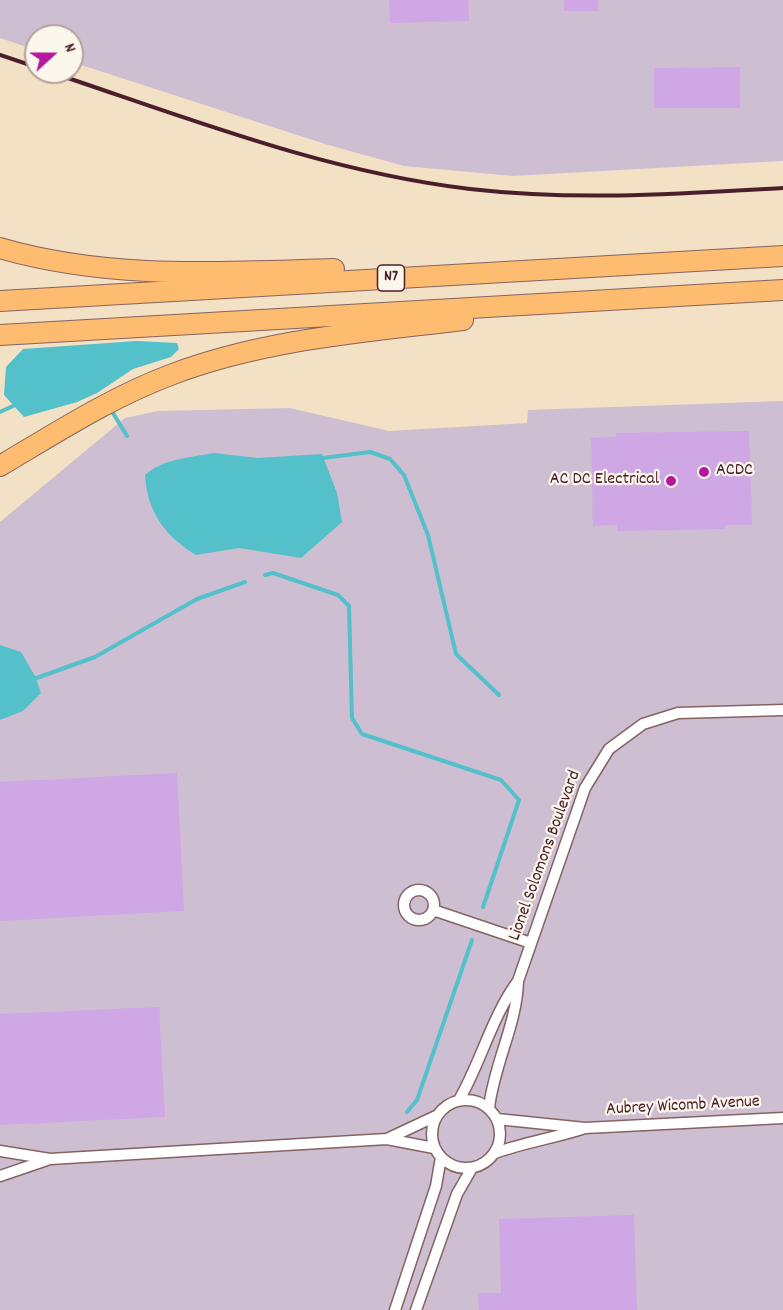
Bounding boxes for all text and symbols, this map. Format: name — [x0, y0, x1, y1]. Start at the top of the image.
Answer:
north arrow — [24, 24, 84, 84]
text: N — [57, 40, 82, 56]
road number: N7 — [378, 265, 404, 291]
place label: ACDC — [716, 461, 753, 483]
marker: ACDC — [697, 465, 711, 479]
place label: AC DC Electrical — [550, 470, 659, 492]
marker: AC DC Electrical — [664, 474, 678, 488]
street label: Lionel Solomons Boulevard — [505, 768, 587, 944]
street label: Aubrey Wicomb Avenue — [606, 1092, 760, 1122]

